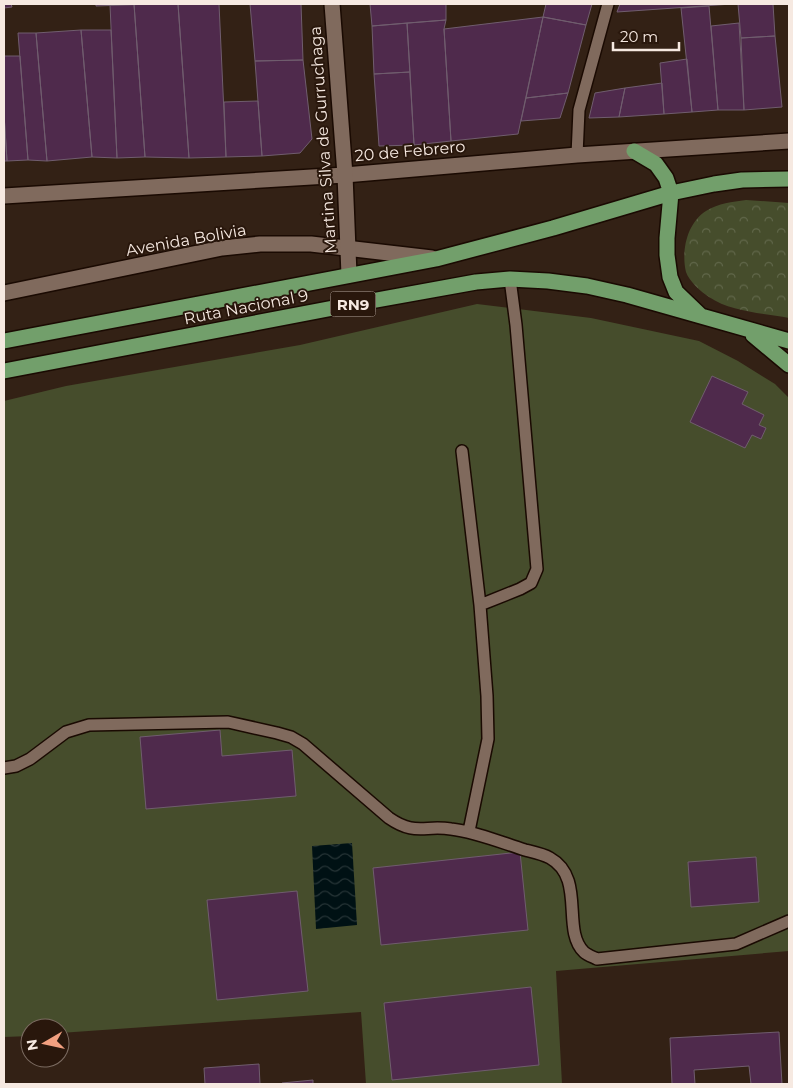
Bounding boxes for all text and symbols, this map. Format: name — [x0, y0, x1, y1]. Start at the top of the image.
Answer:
scale bar — [613, 20, 679, 52]
street label: Martina Silva de Gurruchaga — [306, 26, 340, 254]
text: 20 m — [620, 27, 658, 46]
street label: 20 de Febrero — [354, 137, 466, 165]
street label: Avenida Bolivia — [124, 220, 248, 260]
street label: Ruta Nacional 9 — [182, 286, 310, 328]
road number: RN9 — [330, 292, 376, 316]
north arrow — [20, 1018, 70, 1068]
text: N — [22, 1038, 42, 1052]

